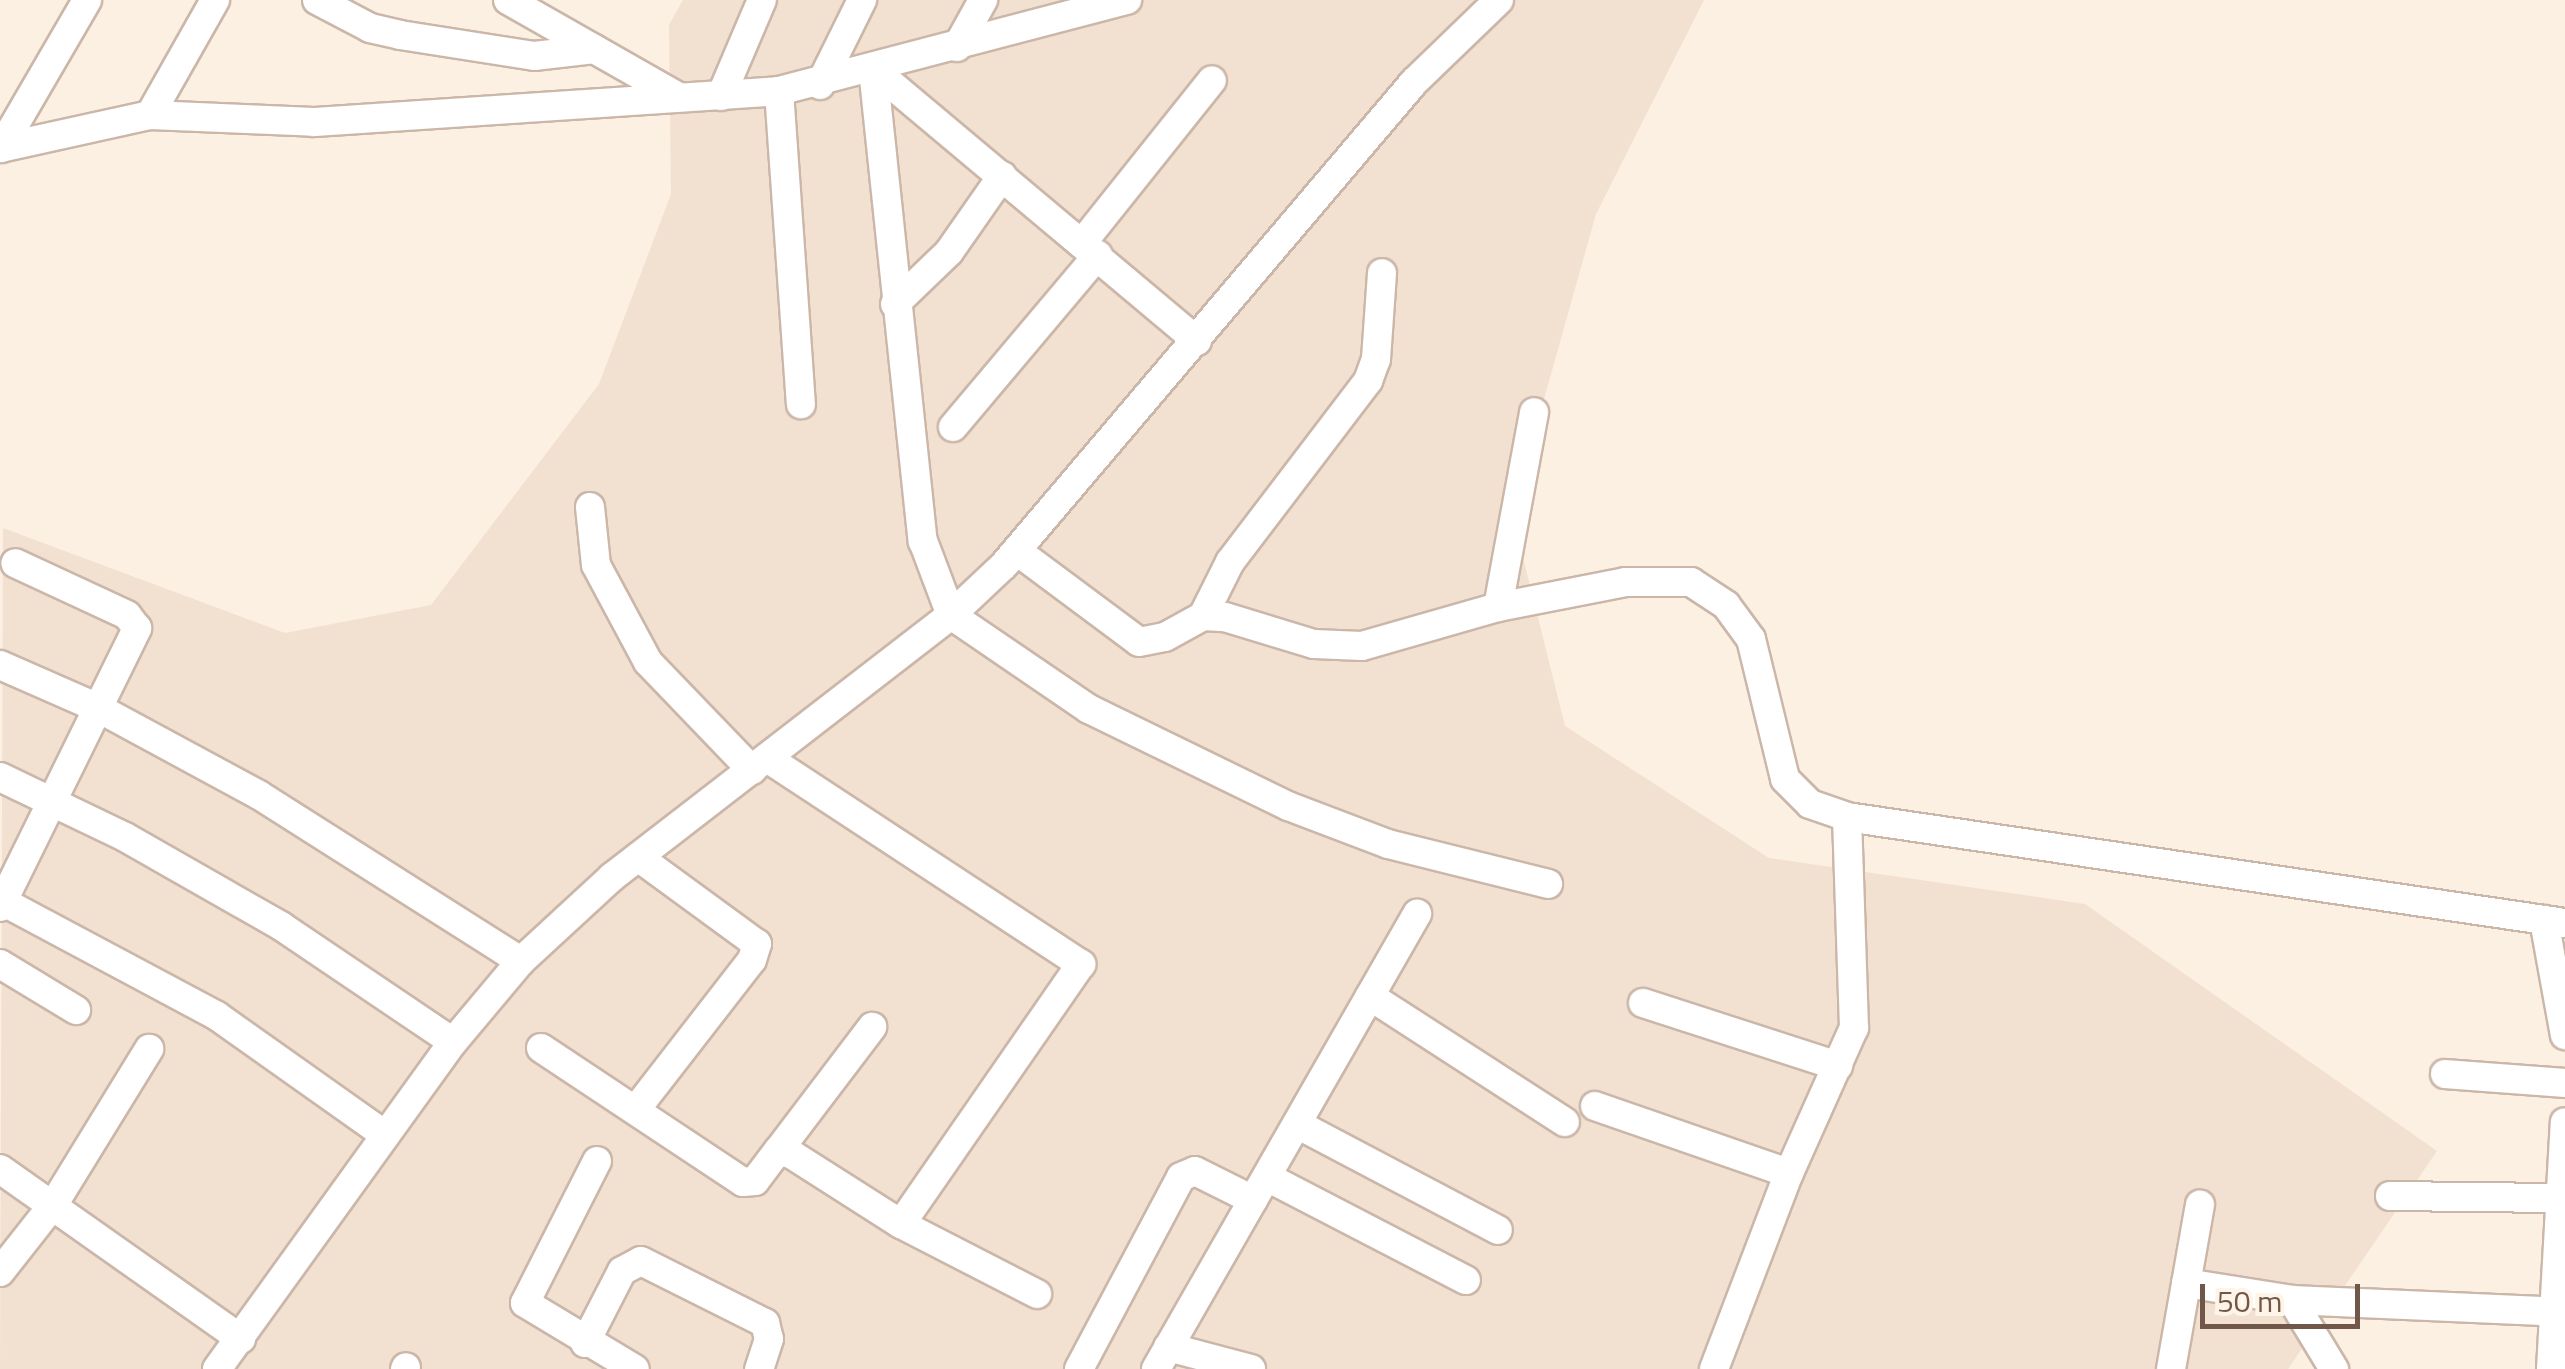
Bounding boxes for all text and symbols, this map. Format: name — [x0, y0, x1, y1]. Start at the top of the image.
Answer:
scale bar — [2205, 1264, 2365, 1326]
text: 50 m — [2217, 1278, 2282, 1324]

